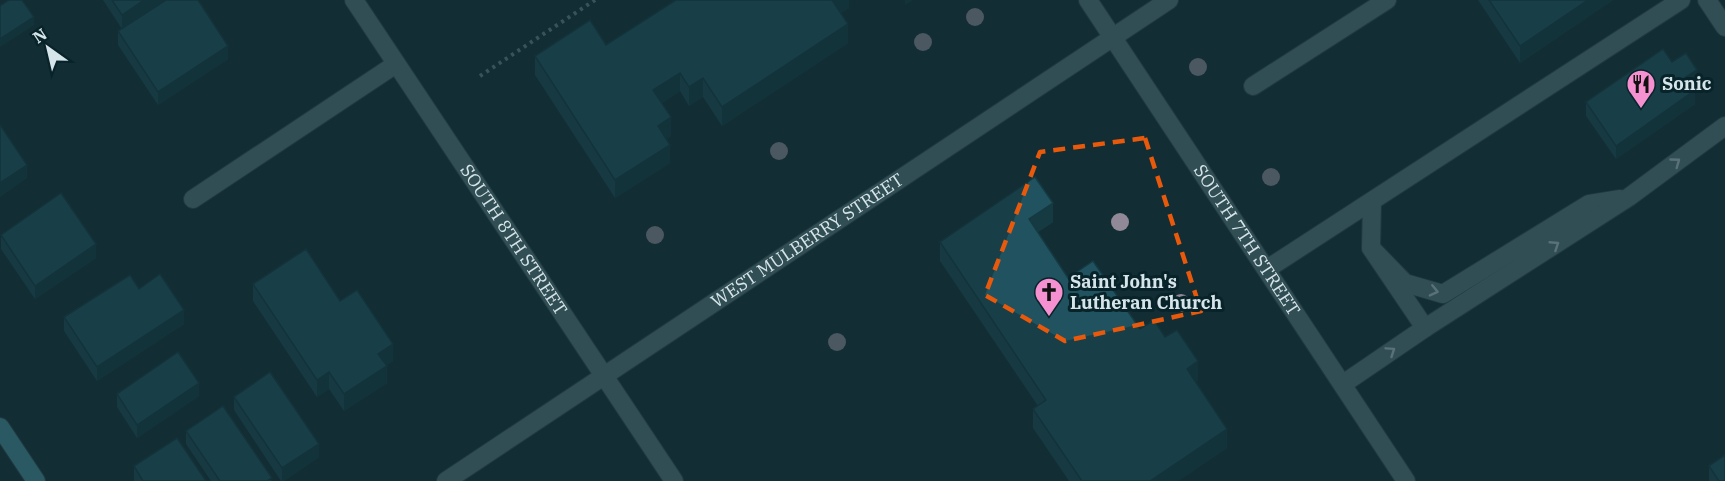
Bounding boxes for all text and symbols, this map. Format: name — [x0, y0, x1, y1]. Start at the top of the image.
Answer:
north arrow — [18, 18, 78, 78]
text: N — [29, 24, 50, 47]
restaurant icon: Sonic — [1625, 68, 1657, 110]
place label: Sonic — [1662, 72, 1712, 95]
one-way arrow — [1670, 159, 1681, 170]
street label: SOUTH 8TH STREET — [455, 160, 573, 320]
street label: SOUTH 7TH STREET — [1189, 160, 1306, 320]
street label: WEST MULBERRY STREET — [706, 168, 908, 313]
one-way arrow — [1548, 241, 1559, 252]
place label: Saint John's Lutheran Church — [1070, 270, 1222, 314]
church icon: Saint John's Lutheran Church — [1033, 276, 1065, 318]
one-way arrow — [1429, 284, 1439, 297]
one-way arrow — [1384, 347, 1395, 358]

